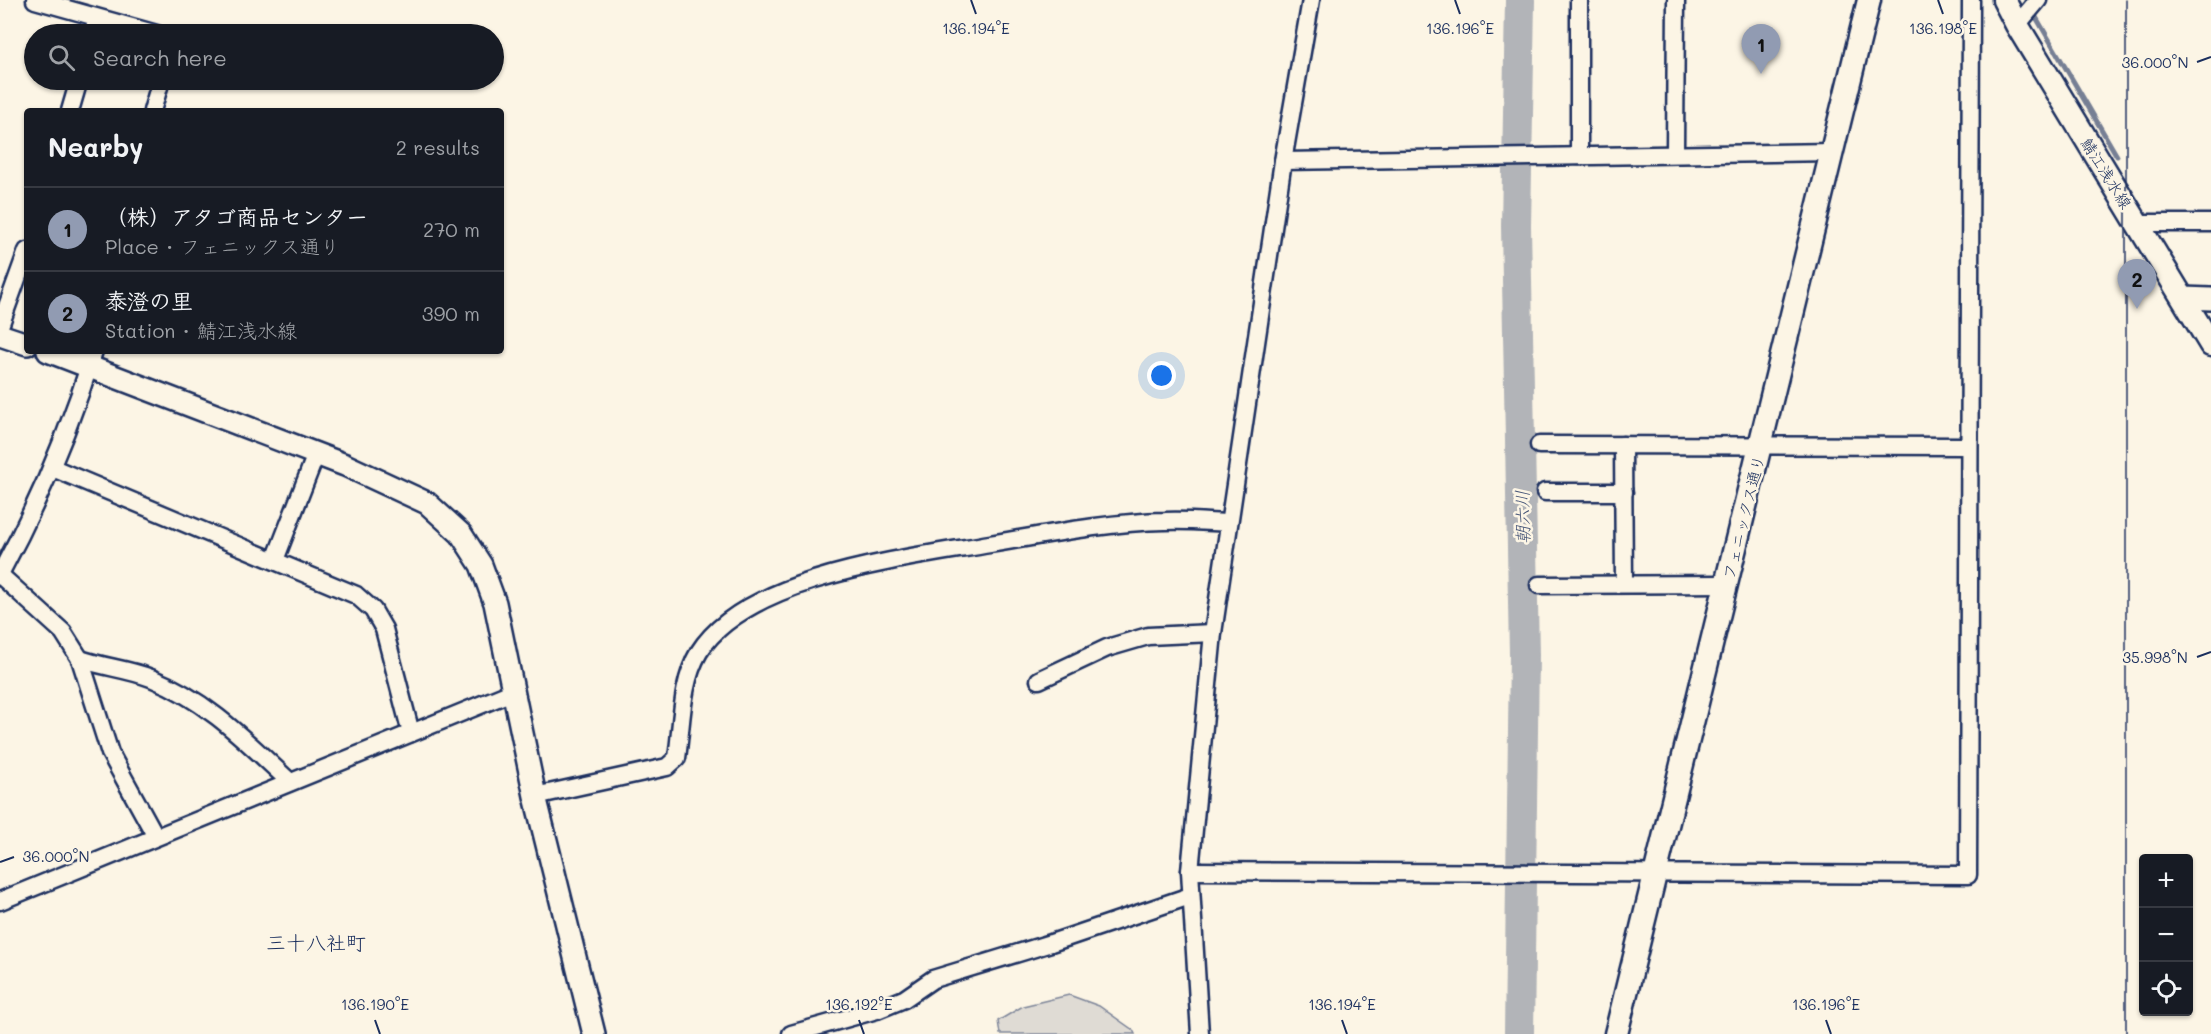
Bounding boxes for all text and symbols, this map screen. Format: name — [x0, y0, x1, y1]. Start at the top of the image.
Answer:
text: 136.194°E — [942, 18, 1010, 38]
text: 136.196°E — [1426, 18, 1494, 38]
text: 136.198°E — [1909, 18, 1977, 38]
search box — [24, 24, 504, 90]
pin: 1 — [1742, 25, 1780, 74]
icon: search — [45, 41, 78, 74]
text: Search here — [93, 43, 227, 72]
text: 36.000°N — [2122, 52, 2188, 72]
text: Nearby — [48, 130, 143, 164]
text: 2 results — [396, 134, 480, 160]
street label: 鯖江浅水線 — [2077, 134, 2137, 212]
text: （株）アタゴ商品センター — [105, 202, 368, 231]
text: 1 — [63, 216, 72, 242]
text: 270 m — [423, 216, 480, 242]
text: Place · フェニックス通り — [105, 233, 340, 259]
pin: 2 — [2118, 260, 2156, 309]
text: 泰澄の里 — [105, 286, 193, 315]
text: 2 — [62, 300, 73, 326]
text: 390 m — [422, 300, 480, 326]
text: Station · 鯖江浅水線 — [105, 317, 297, 343]
your location — [1147, 361, 1176, 390]
street label: フェニックス通り — [1717, 453, 1769, 581]
water label: 朝六川 — [1510, 490, 1534, 544]
text: 35.998°N — [2122, 647, 2188, 667]
text: 36.000°N — [23, 846, 89, 866]
map controls — [2139, 854, 2193, 1016]
button: + — [2139, 854, 2193, 908]
button: − — [2139, 908, 2193, 962]
district label: 三十八社町 — [266, 929, 366, 955]
button: locate — [2139, 962, 2193, 1016]
text: 136.190°E — [341, 994, 409, 1014]
text: 136.192°E — [825, 994, 893, 1014]
text: 136.194°E — [1308, 994, 1376, 1014]
text: 136.196°E — [1792, 994, 1860, 1014]

